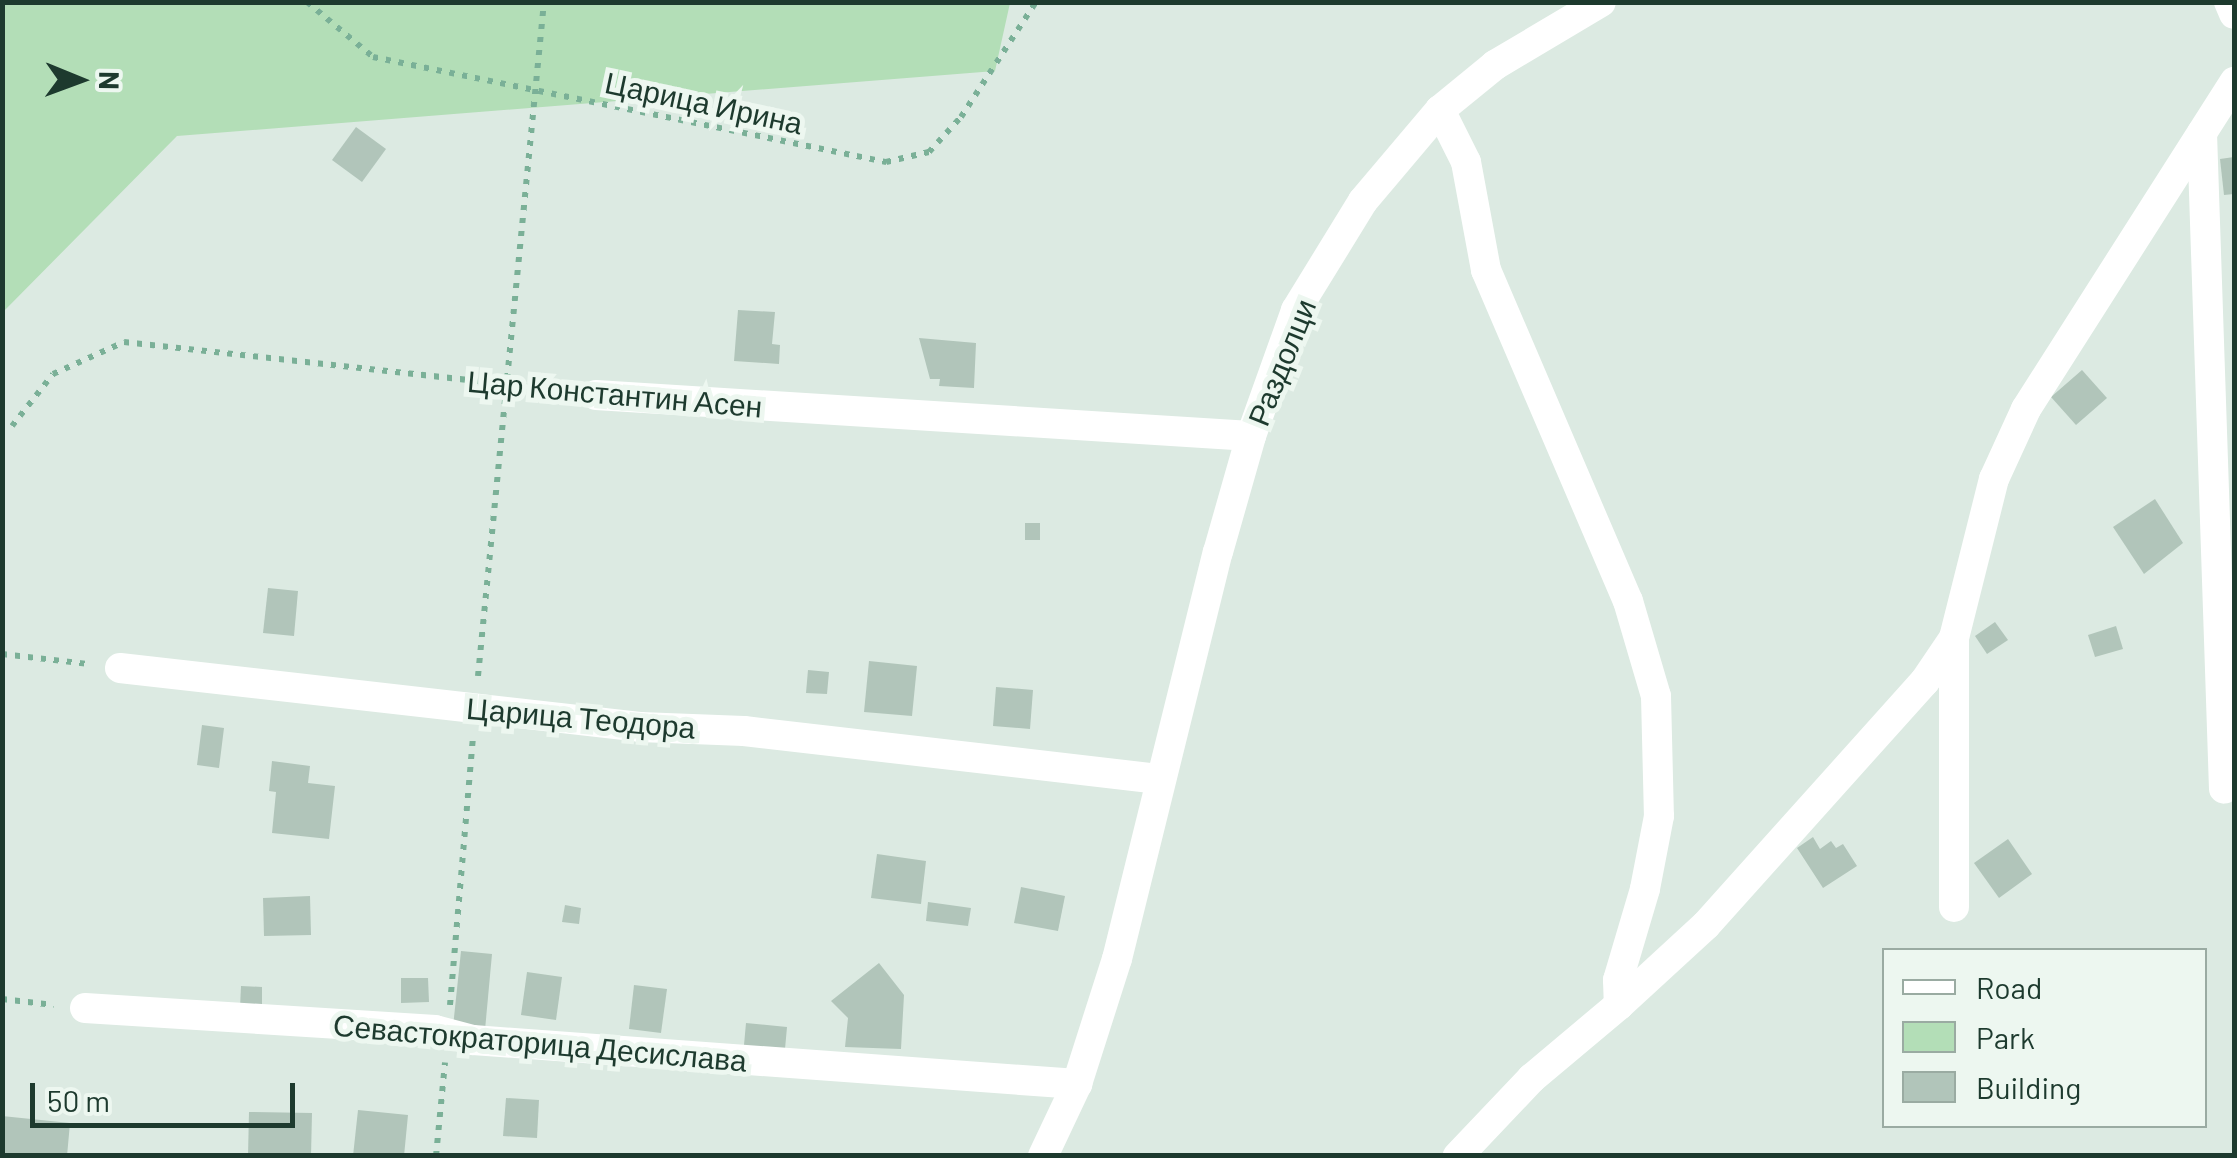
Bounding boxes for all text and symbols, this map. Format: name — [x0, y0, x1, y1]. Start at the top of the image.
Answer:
north arrow — [30, 30, 130, 130]
street label: Царица Ирина — [602, 63, 806, 141]
text: N — [93, 71, 127, 90]
street label: Раздолци — [1239, 293, 1323, 431]
street label: Цар Константин Асен — [466, 362, 764, 424]
street label: Царица Теодора — [465, 689, 697, 745]
legend — [1882, 948, 2207, 1128]
text: Road — [1976, 969, 2042, 1005]
street label: Севастократорица Десислава — [332, 1006, 748, 1078]
text: Park — [1976, 1019, 2035, 1055]
scale bar — [35, 1063, 300, 1125]
text: Building — [1976, 1069, 2081, 1105]
text: 50 m — [47, 1082, 110, 1118]

